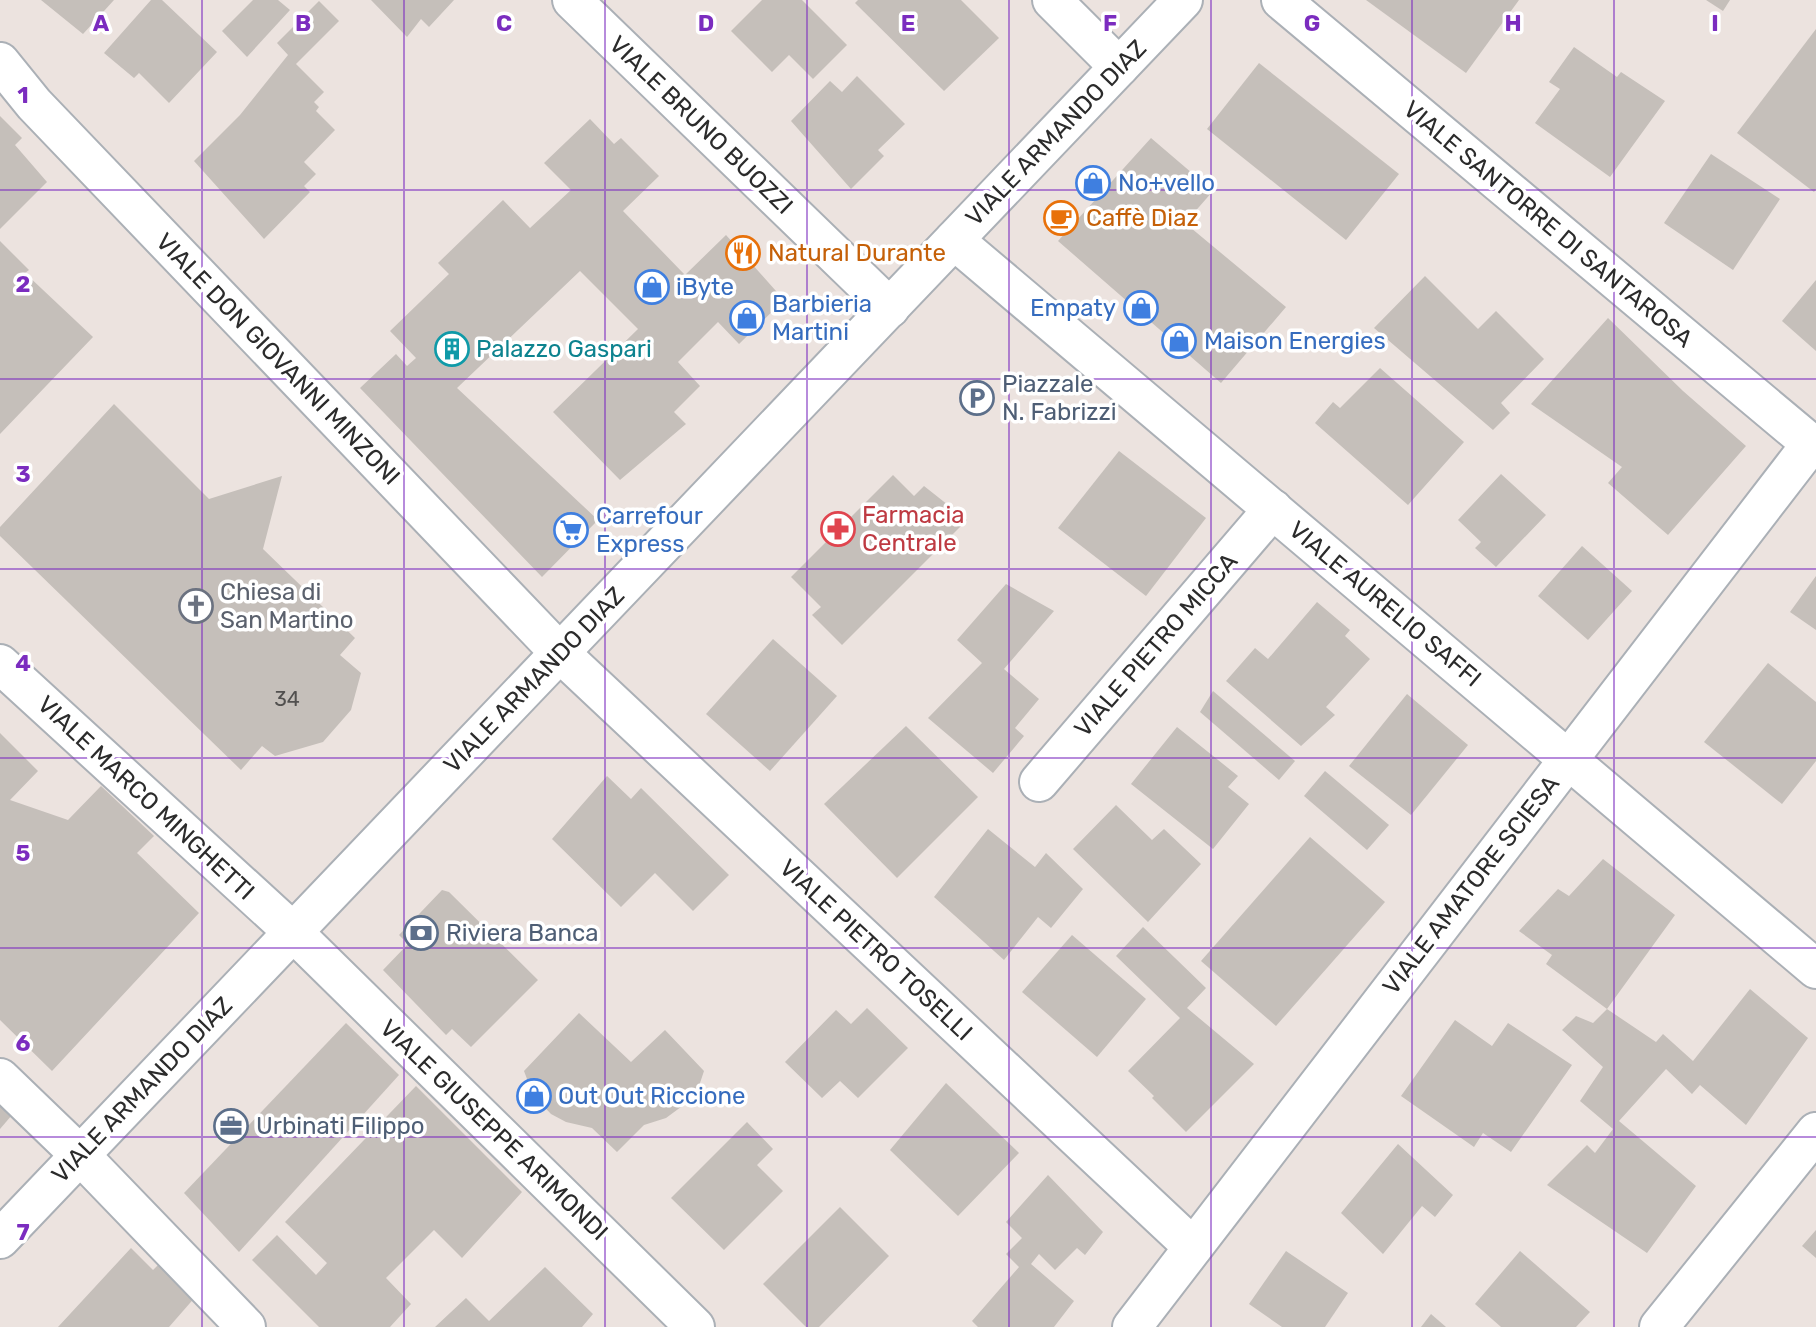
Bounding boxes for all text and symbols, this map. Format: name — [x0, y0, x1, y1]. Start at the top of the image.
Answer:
text: A — [93, 9, 110, 37]
text: B — [295, 9, 311, 37]
text: C — [496, 9, 512, 37]
text: D — [698, 9, 714, 37]
text: E — [901, 9, 915, 37]
text: F — [1103, 9, 1117, 37]
text: G — [1304, 9, 1320, 37]
text: H — [1504, 9, 1522, 37]
text: I — [1711, 9, 1719, 37]
street label: VIALE BRUNO BUOZZI — [604, 30, 798, 220]
street label: VIALE ARMANDO DIAZ — [960, 34, 1152, 232]
text: 1 — [17, 81, 29, 109]
street label: VIALE SANTORRE DI SANTAROSA — [1398, 95, 1698, 353]
shop icon: No+vello — [1074, 164, 1112, 202]
place label: No+vello — [1118, 169, 1215, 197]
cafe icon: Caffè Diaz — [1042, 199, 1080, 237]
place label: Caffè Diaz — [1086, 204, 1199, 232]
street label: VIALE DON GIOVANNI MINZONI — [150, 227, 406, 491]
restaurant icon: Natural Durante — [724, 234, 762, 272]
place label: Natural Durante — [768, 239, 946, 267]
shop icon: iByte — [633, 268, 671, 306]
text: 2 — [16, 270, 30, 298]
place label: iByte — [676, 273, 734, 301]
shop icon: Empaty — [1122, 289, 1160, 327]
place label: Barbieria Martini — [772, 290, 872, 346]
place label: Empaty — [1030, 294, 1116, 322]
shop icon: Barbieria Martini — [728, 299, 766, 337]
shop icon: Maison Energies — [1160, 322, 1198, 360]
place label: Maison Energies — [1204, 327, 1386, 355]
building icon: Palazzo Gaspari — [433, 330, 471, 368]
place label: Palazzo Gaspari — [476, 335, 652, 363]
place label: Piazzale N. Fabrizzi — [1002, 370, 1116, 426]
parking icon: Piazzale N. Fabrizzi — [958, 379, 996, 417]
text: 3 — [15, 460, 31, 488]
place label: Farmacia Centrale — [862, 501, 965, 557]
place label: Carrefour Express — [596, 502, 703, 558]
pharmacy icon: Farmacia Centrale — [819, 510, 857, 548]
supermarket icon: Carrefour Express — [552, 511, 590, 549]
street label: VIALE AURELIO SAFFI — [1283, 515, 1487, 693]
street label: VIALE PIETRO MICCA — [1069, 548, 1243, 742]
place label: Chiesa di San Martino — [220, 578, 354, 634]
street label: VIALE ARMANDO DIAZ — [438, 581, 630, 779]
church icon: Chiesa di San Martino — [177, 587, 215, 625]
text: 4 — [15, 649, 31, 677]
house number: 34 — [274, 686, 300, 711]
street label: VIALE MARCO MINGHETTI — [32, 690, 260, 906]
street label: VIALE AMATORE SCIESA — [1377, 770, 1565, 1000]
text: 5 — [16, 839, 31, 867]
street label: VIALE PIETRO TOSELLI — [774, 854, 978, 1046]
bank icon: Riviera Banca — [402, 914, 440, 952]
place label: Riviera Banca — [446, 919, 598, 947]
street label: VIALE ARMANDO DIAZ — [46, 991, 238, 1189]
street label: VIALE GIUSEPPE ARIMONDI — [374, 1014, 614, 1246]
text: 6 — [16, 1029, 31, 1057]
shop icon: Out Out Riccione — [515, 1077, 553, 1115]
place label: Out Out Riccione — [558, 1082, 746, 1110]
office icon: Urbinati Filippo — [212, 1107, 250, 1145]
place label: Urbinati Filippo — [256, 1112, 425, 1140]
text: 7 — [16, 1218, 30, 1246]

